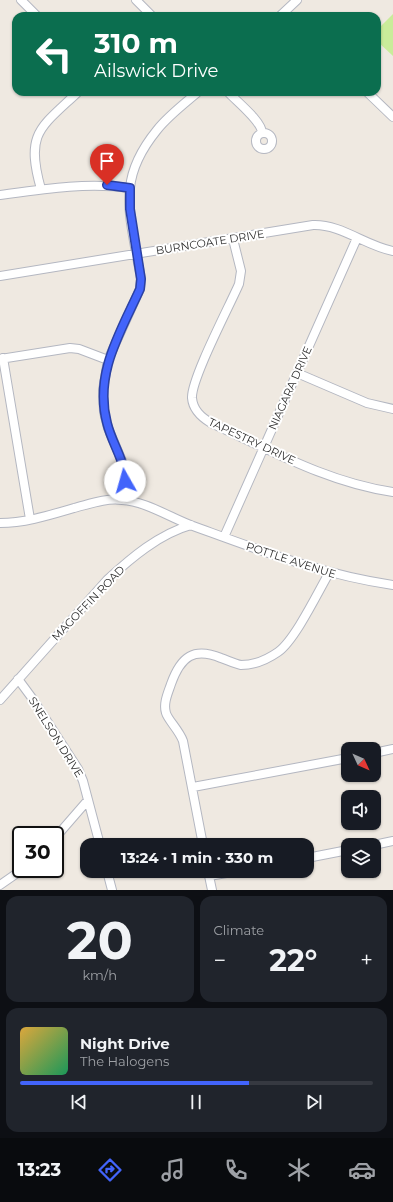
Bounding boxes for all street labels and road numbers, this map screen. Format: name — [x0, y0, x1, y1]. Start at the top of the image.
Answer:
street label: BURNCOATE DRIVE — [155, 227, 265, 257]
street label: NIAGARA DRIVE — [265, 344, 315, 432]
street label: TAPESTRY DRIVE — [206, 415, 298, 467]
street label: POTTLE AVENUE — [244, 539, 338, 581]
street label: MAGOFFIN ROAD — [49, 562, 127, 644]
street label: SNELSON DRIVE — [26, 694, 86, 780]

